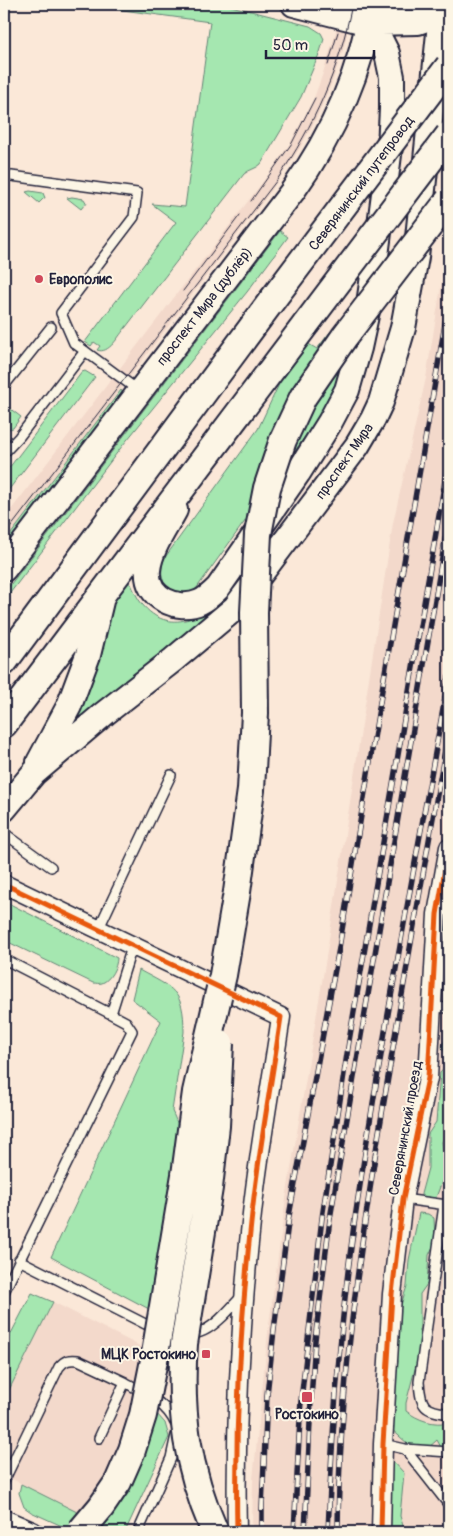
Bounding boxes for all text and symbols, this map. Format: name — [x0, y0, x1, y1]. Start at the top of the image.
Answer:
scale bar — [266, 28, 373, 60]
text: 50 m — [273, 36, 308, 55]
street label: Северянинский путепровод — [305, 112, 418, 254]
street label: проспект Мира (дублёр) — [153, 244, 256, 369]
place label: Европолис — [49, 271, 113, 288]
marker: Европолис — [33, 273, 45, 285]
street label: проспект Мира — [312, 420, 377, 503]
street label: Северянинский проезд — [385, 1059, 426, 1197]
place label: МЦК Ростокино — [101, 1346, 196, 1363]
marker: МЦК Ростокино — [200, 1348, 212, 1360]
marker: Ростокино — [300, 1390, 314, 1404]
place label: Ростокино — [275, 1406, 339, 1423]

